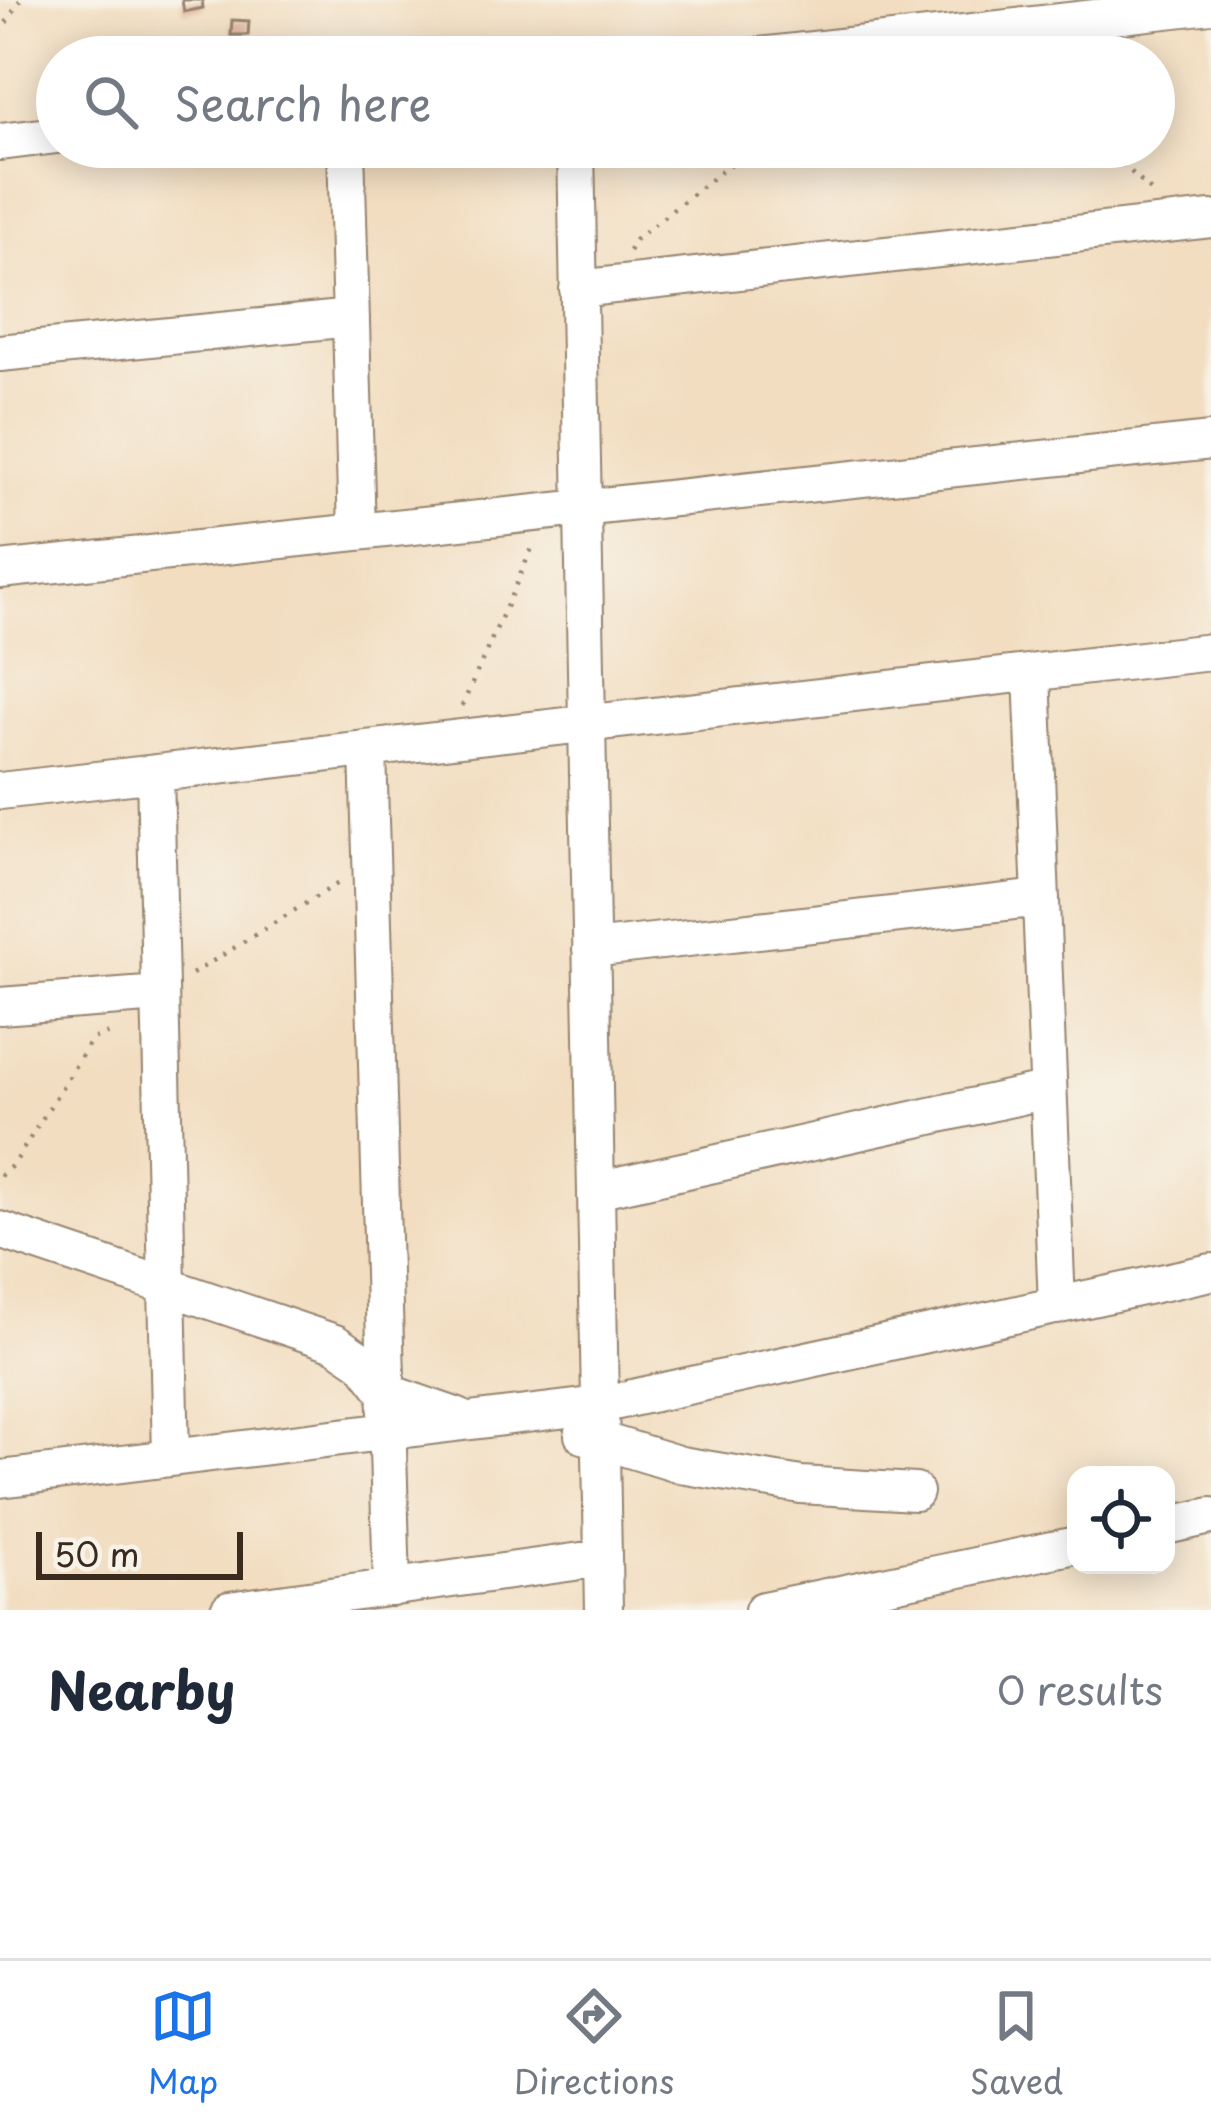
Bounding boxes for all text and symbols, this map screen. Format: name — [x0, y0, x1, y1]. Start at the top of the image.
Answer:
search box — [36, 36, 1175, 168]
text: Search here — [174, 68, 431, 136]
icon: search — [78, 69, 144, 135]
map controls — [1067, 1466, 1175, 1574]
button: locate — [1067, 1466, 1175, 1574]
scale bar — [36, 1526, 243, 1579]
text: 50 m — [54, 1528, 140, 1578]
text: Nearby — [48, 1650, 235, 1727]
text: 0 results — [997, 1659, 1163, 1718]
tab: Map — [148, 1983, 218, 2105]
tab: Directions — [514, 1983, 674, 2105]
tab: Saved — [970, 1983, 1063, 2105]

